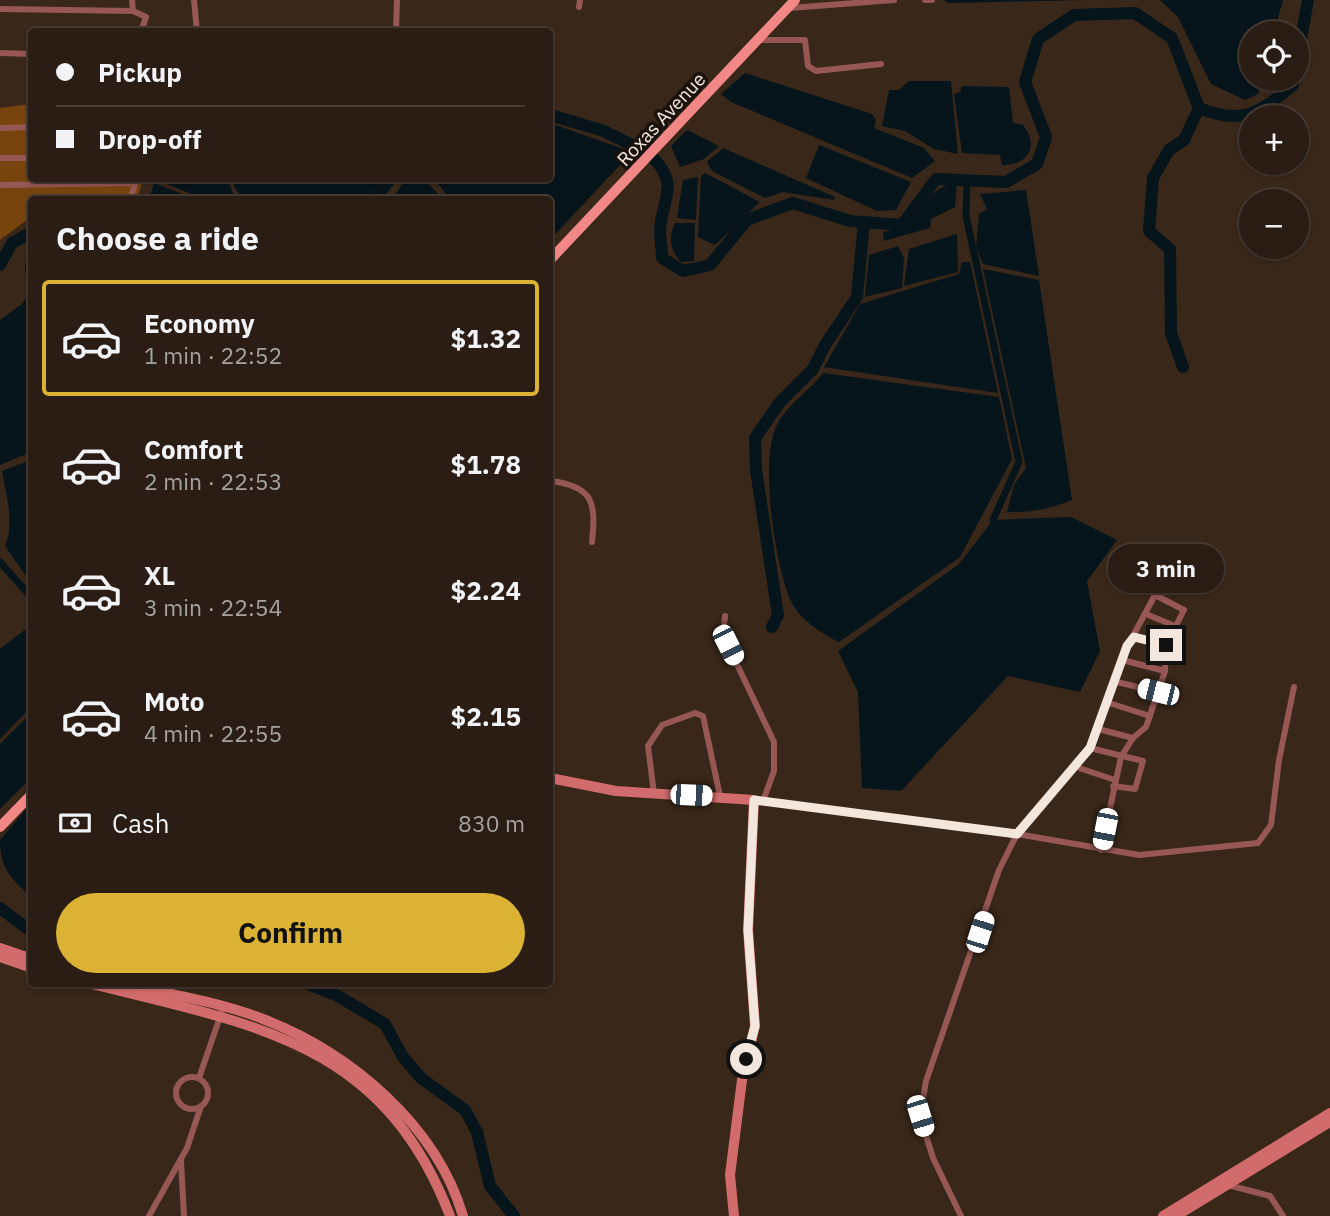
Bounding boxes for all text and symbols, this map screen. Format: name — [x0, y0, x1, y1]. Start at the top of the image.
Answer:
map controls — [1239, 21, 1309, 259]
button: locate — [1239, 21, 1309, 91]
text: Pickup — [98, 55, 182, 89]
street label: Roxas Avenue — [612, 67, 710, 171]
button: + — [1239, 105, 1309, 175]
text: Drop-off — [98, 122, 201, 156]
button: − — [1239, 189, 1309, 259]
text: Choose a ride — [56, 217, 259, 259]
text: Economy — [144, 306, 255, 340]
icon: car — [60, 307, 123, 370]
text: $1.32 — [451, 321, 521, 355]
text: 1 min · 22:52 — [144, 340, 282, 370]
text: Comfort — [144, 432, 243, 466]
icon: car — [60, 433, 123, 496]
text: $1.78 — [451, 447, 521, 481]
text: 2 min · 22:53 — [144, 466, 282, 496]
callout: 3 min — [1108, 544, 1224, 592]
text: 3 min — [1136, 553, 1196, 583]
text: XL — [144, 558, 175, 592]
icon: car — [60, 559, 123, 622]
text: $2.24 — [451, 573, 521, 607]
text: 3 min · 22:54 — [144, 592, 282, 622]
car — [710, 622, 747, 668]
route end — [1150, 629, 1182, 661]
car — [1136, 677, 1181, 707]
text: Moto — [144, 684, 204, 718]
icon: car — [60, 685, 123, 748]
text: $2.15 — [451, 699, 521, 733]
text: 4 min · 22:55 — [144, 718, 282, 748]
car — [670, 784, 713, 806]
icon: cash — [56, 804, 94, 842]
text: Cash — [112, 806, 169, 840]
car — [1091, 806, 1120, 852]
text: 830 m — [458, 808, 525, 838]
button: Confirm — [56, 893, 525, 973]
car — [964, 909, 997, 955]
route start — [730, 1043, 762, 1075]
car — [904, 1093, 937, 1139]

